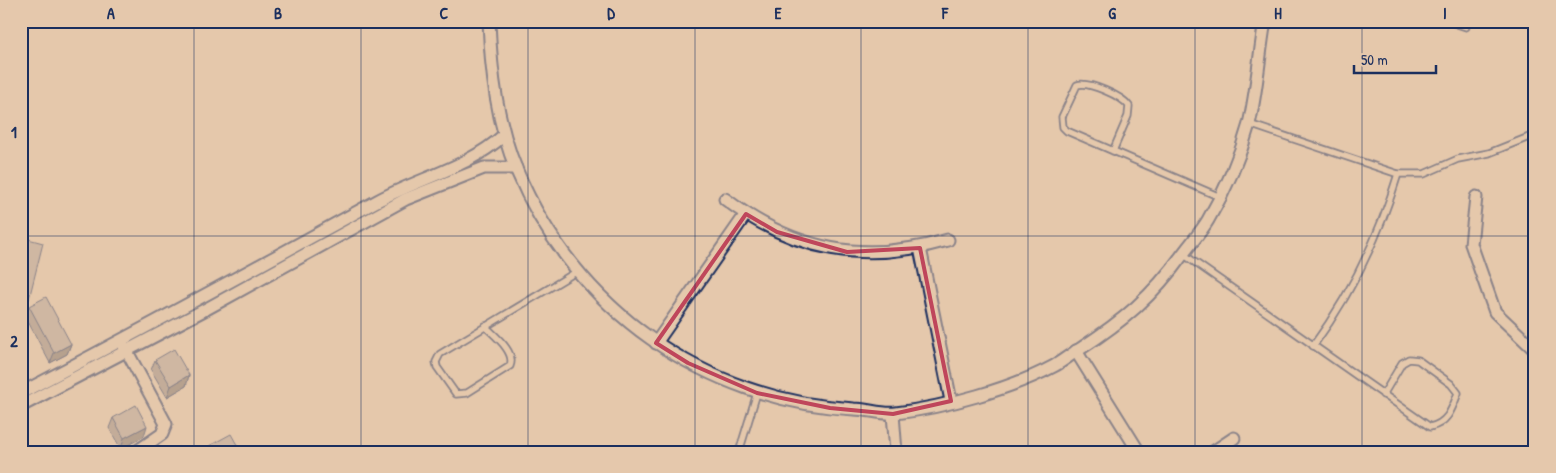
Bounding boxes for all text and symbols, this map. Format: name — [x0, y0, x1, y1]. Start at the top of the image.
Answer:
text: A — [107, 2, 115, 24]
text: B — [274, 2, 282, 24]
text: C — [440, 2, 449, 24]
text: D — [607, 2, 615, 24]
text: E — [774, 2, 782, 24]
text: F — [941, 2, 949, 24]
text: G — [1108, 2, 1116, 24]
text: H — [1274, 2, 1282, 24]
text: I — [1443, 2, 1447, 24]
scale bar — [1354, 42, 1436, 74]
text: 50 m — [1361, 49, 1388, 70]
text: 1 — [11, 121, 17, 143]
text: 2 — [10, 330, 18, 352]

